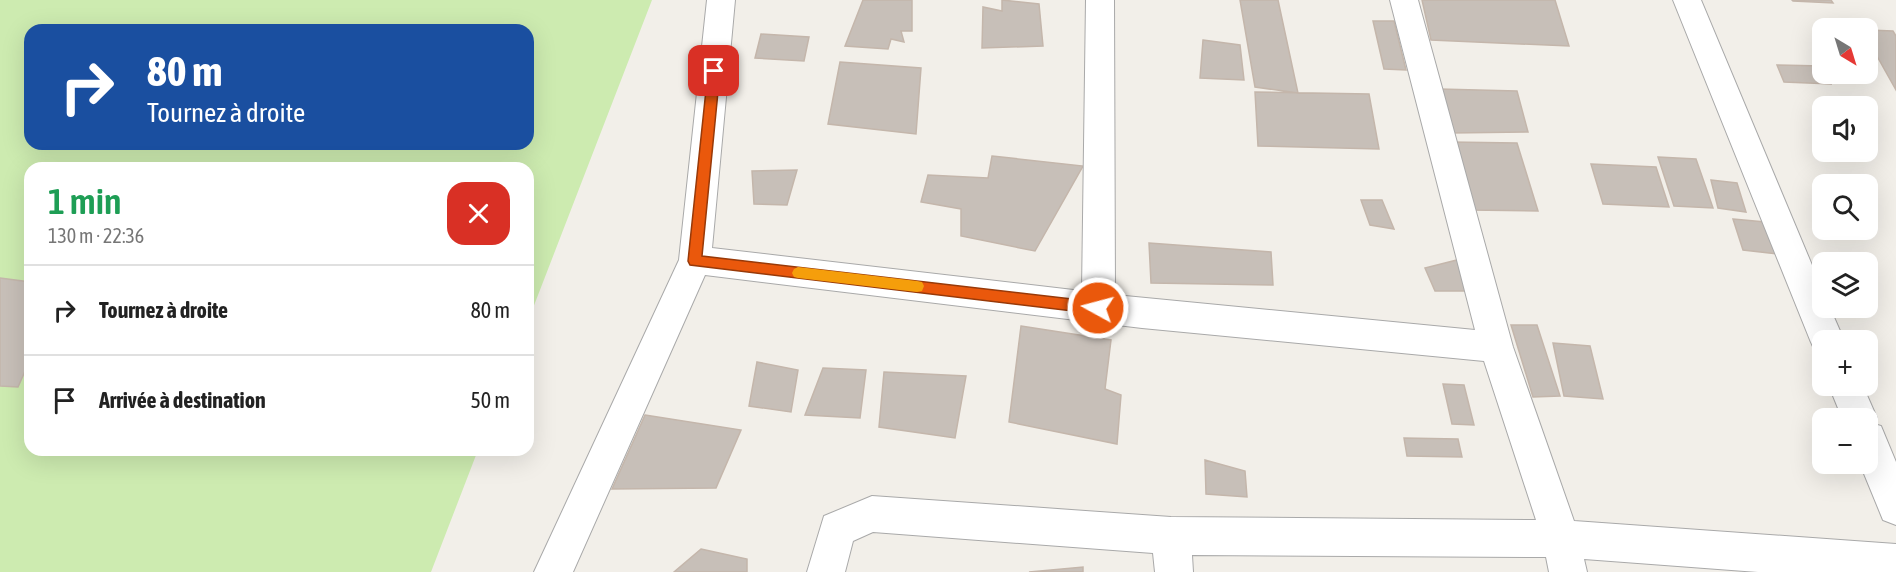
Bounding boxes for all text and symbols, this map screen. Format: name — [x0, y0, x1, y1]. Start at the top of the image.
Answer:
north arrow — [1812, 18, 1878, 84]
map controls — [1812, 18, 1878, 474]
pin — [688, 45, 739, 96]
text: 80 m — [147, 47, 222, 95]
icon: right — [48, 48, 126, 126]
icon: arrive — [697, 54, 730, 87]
button: sound — [1812, 96, 1878, 162]
text: Tournez à droite — [147, 97, 305, 128]
button: search — [1812, 174, 1878, 240]
text: 1 min — [48, 180, 122, 222]
button: close — [447, 182, 510, 245]
text: 130 m · 22:36 — [48, 224, 144, 247]
button: layers — [1812, 252, 1878, 318]
position arrow — [1066, 276, 1130, 340]
icon: right — [48, 294, 81, 327]
text: Tournez à droite — [99, 297, 228, 323]
text: 80 m — [470, 297, 510, 323]
button: + — [1812, 330, 1878, 396]
icon: arrive — [48, 384, 81, 417]
text: Arrivée à destination — [99, 387, 266, 413]
text: 50 m — [470, 387, 510, 413]
button: − — [1812, 408, 1878, 474]

